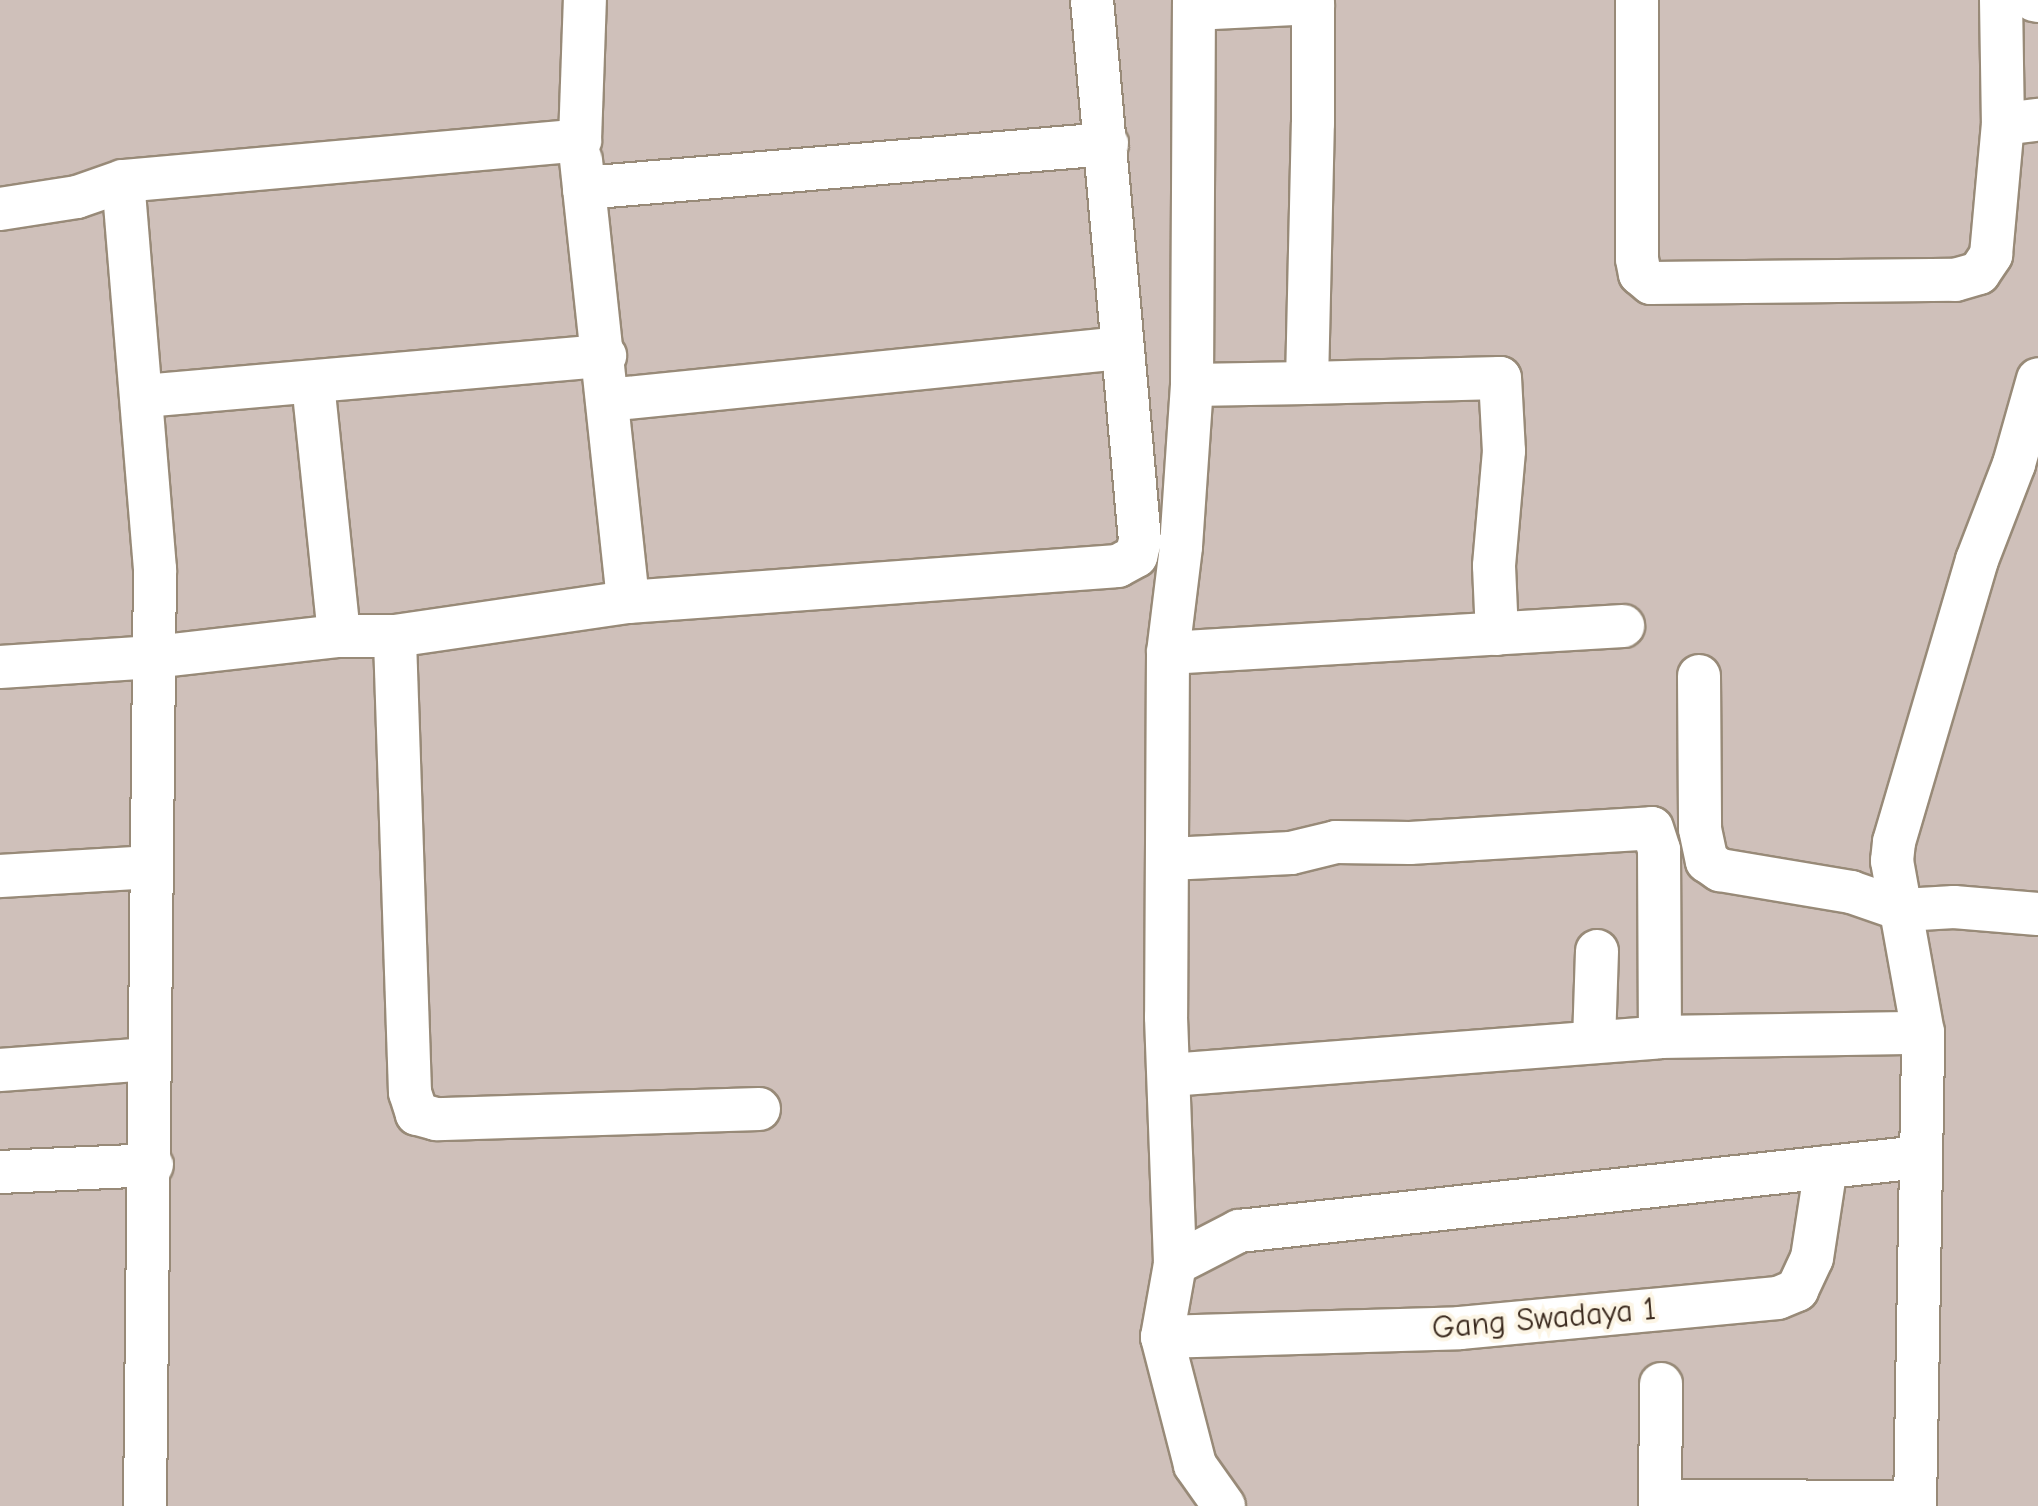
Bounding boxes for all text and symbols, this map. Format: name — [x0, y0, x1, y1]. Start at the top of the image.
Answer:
street label: Gang Swadaya 1 — [1430, 1290, 1658, 1348]

